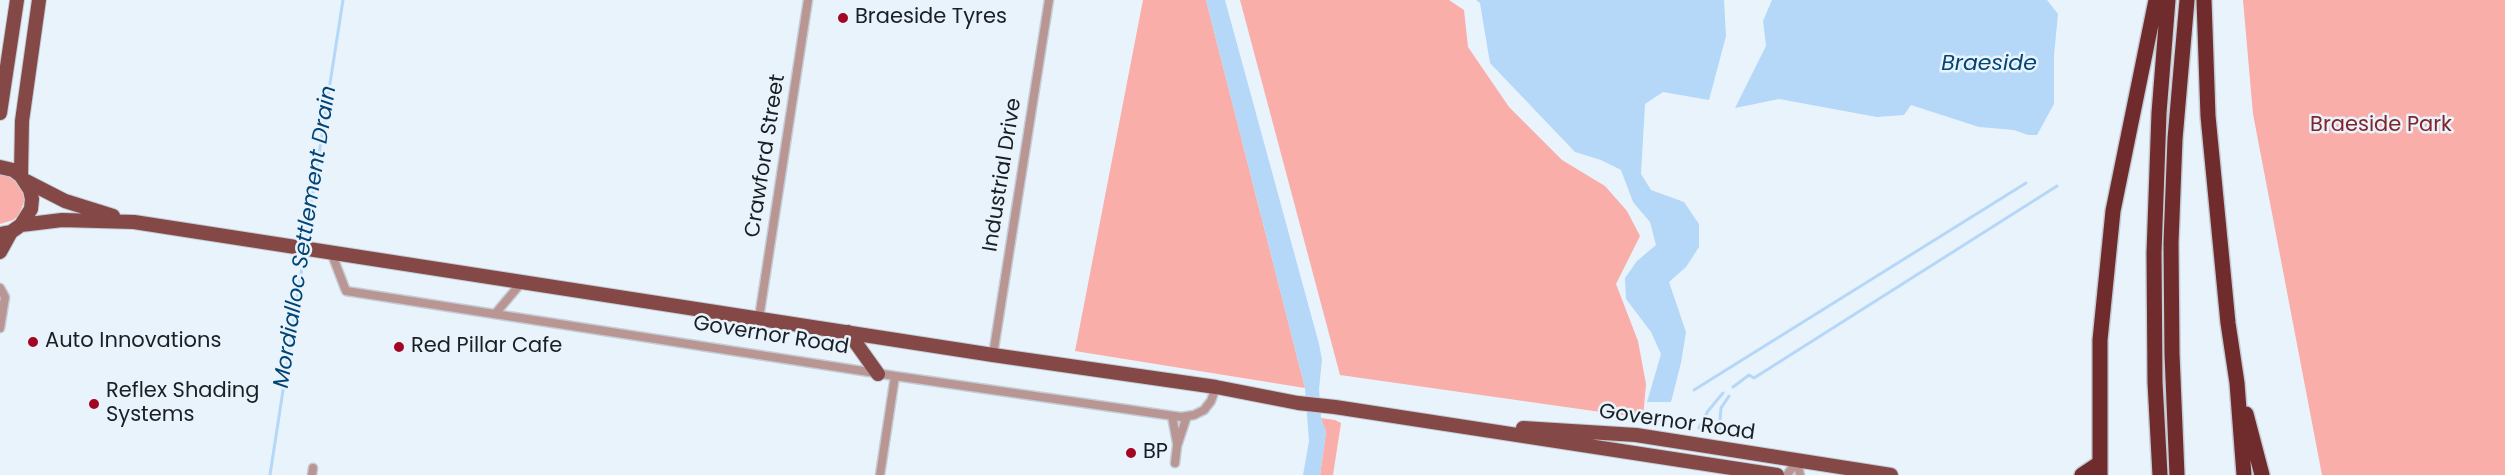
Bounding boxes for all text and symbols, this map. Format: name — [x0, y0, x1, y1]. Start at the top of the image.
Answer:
place label: Braeside Tyres — [855, 5, 1007, 31]
marker: Braeside Tyres — [836, 11, 850, 25]
water label: Braeside — [1941, 51, 2037, 77]
street label: Crawford Street — [741, 73, 791, 239]
water label: Mordialloc Settlement Drain — [269, 84, 343, 390]
street label: Industrial Drive — [978, 96, 1028, 254]
park label: Braeside Park — [2310, 113, 2452, 139]
street label: Governor Road — [691, 311, 851, 361]
place label: Auto Innovations — [45, 329, 221, 355]
place label: Red Pillar Cafe — [411, 334, 562, 360]
marker: Auto Innovations — [26, 335, 40, 349]
marker: Red Pillar Cafe — [392, 340, 406, 354]
place label: Reflex Shading Systems — [106, 379, 260, 429]
marker: Reflex Shading Systems — [87, 397, 101, 411]
street label: Governor Road — [1597, 400, 1757, 446]
place label: BP — [1143, 440, 1168, 466]
marker: BP — [1124, 446, 1138, 460]

